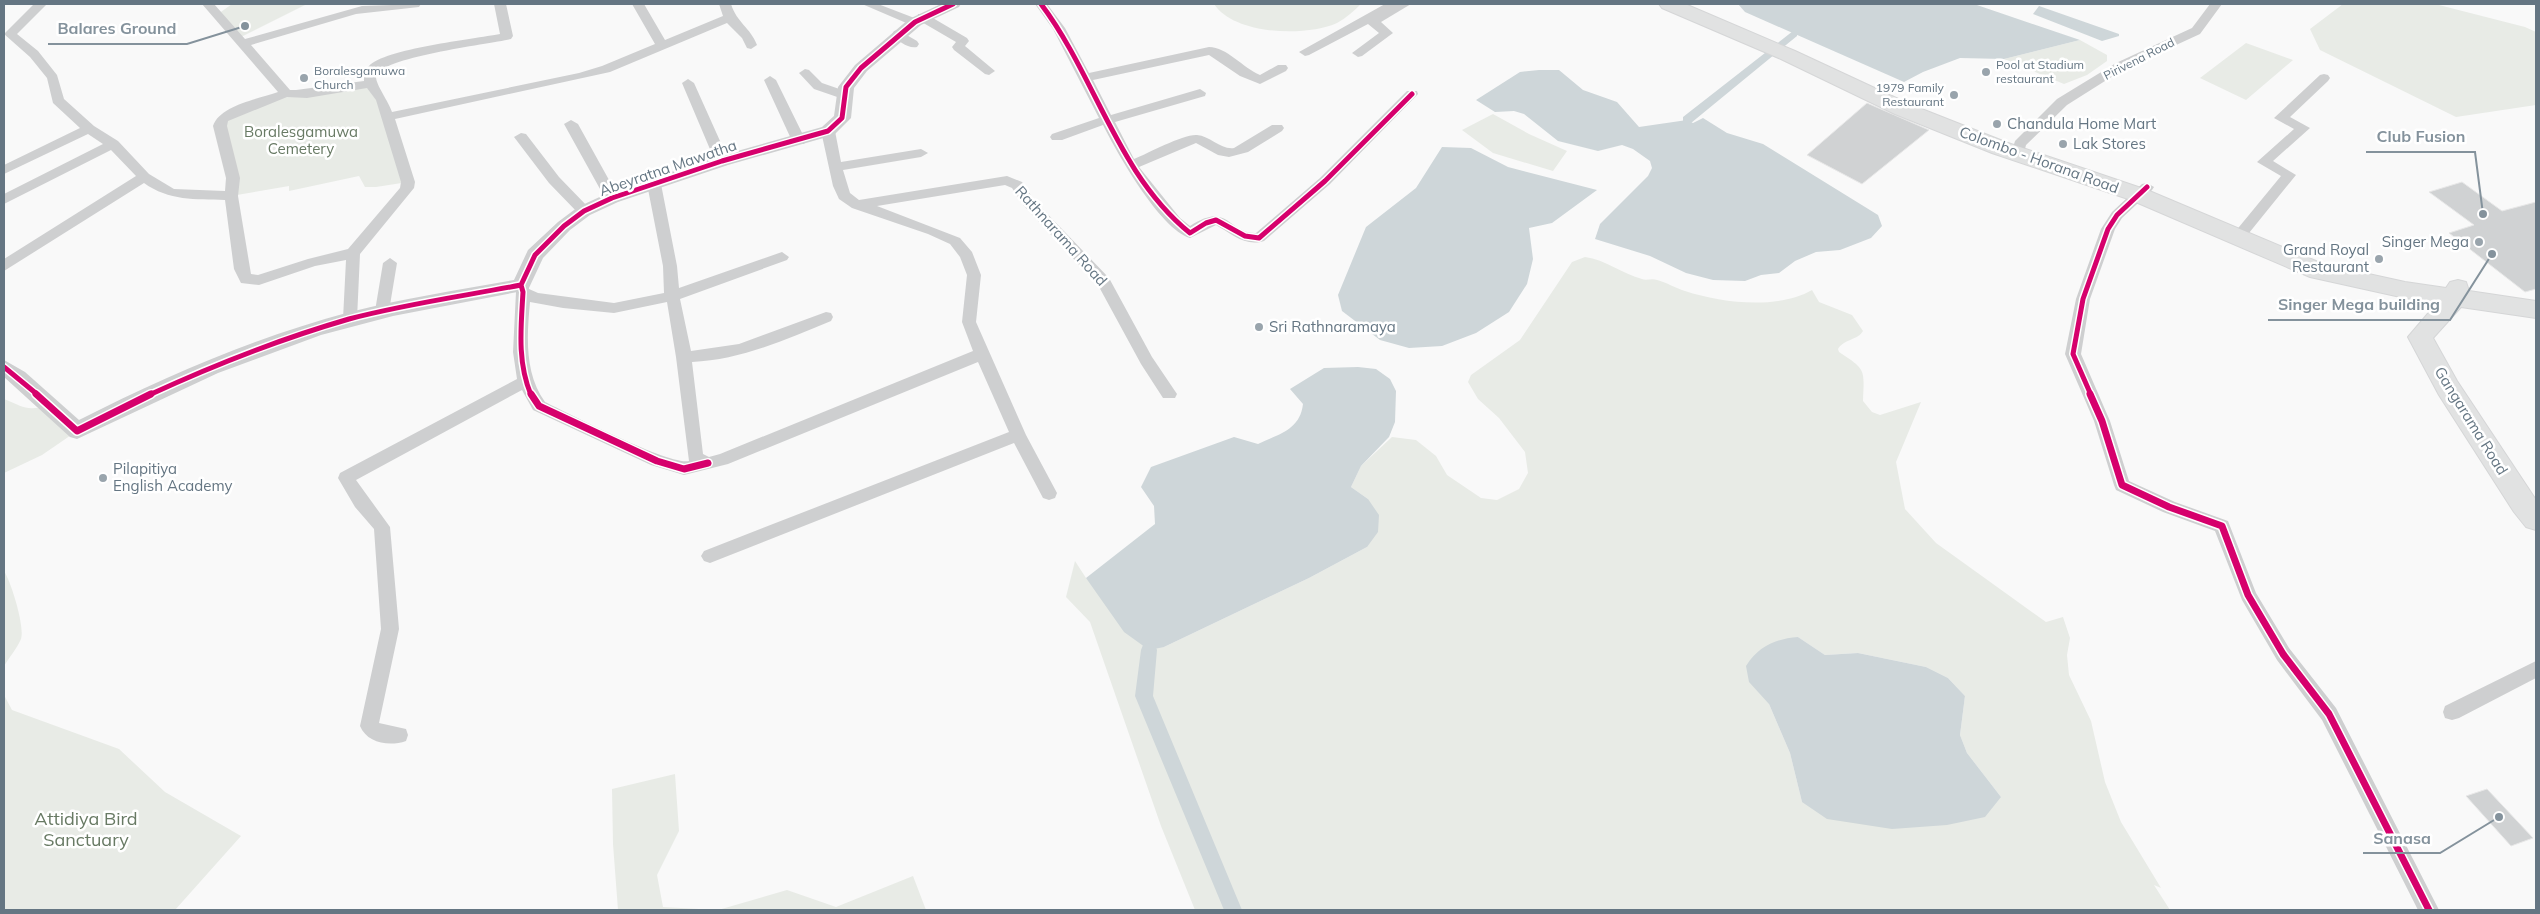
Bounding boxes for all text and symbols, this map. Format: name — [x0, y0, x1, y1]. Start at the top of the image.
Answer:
callout: Balares Ground — [48, 13, 187, 44]
text: Balares Ground — [58, 18, 176, 38]
street label: Pirivena Road — [2101, 34, 2177, 83]
place label: Pool at Stadium restaurant — [1996, 57, 2084, 86]
place label: Boralesgamuwa Church — [314, 63, 405, 92]
marker: Pool at Stadium restaurant — [1980, 66, 1992, 78]
marker: Boralesgamuwa Church — [298, 72, 310, 84]
place label: 1979 Family Restaurant — [1876, 80, 1945, 109]
marker: 1979 Family Restaurant — [1948, 89, 1960, 101]
place label: Chandula Home Mart — [2007, 114, 2156, 133]
marker: Chandula Home Mart — [1991, 118, 2003, 130]
callout: Club Fusion — [2366, 121, 2475, 152]
park label: Boralesgamuwa Cemetery — [244, 122, 358, 158]
street label: Colombo - Horana Road — [1957, 122, 2122, 197]
text: Club Fusion — [2377, 126, 2465, 146]
place label: Lak Stores — [2073, 134, 2146, 153]
street label: Abeyratna Mawatha — [597, 135, 739, 200]
marker: Lak Stores — [2057, 138, 2069, 150]
street label: Rathnarama Road — [1011, 182, 1111, 290]
place label: Singer Mega — [2382, 232, 2469, 251]
marker: Singer Mega — [2473, 236, 2485, 248]
place label: Grand Royal Restaurant — [2283, 240, 2369, 276]
marker: Grand Royal Restaurant — [2373, 253, 2385, 265]
callout: Singer Mega building — [2268, 289, 2450, 320]
text: Singer Mega building — [2278, 294, 2440, 314]
place label: Sri Rathnaramaya — [1269, 317, 1396, 336]
marker: Sri Rathnaramaya — [1253, 321, 1265, 333]
street label: Gangarama Road — [2431, 363, 2512, 478]
place label: Pilapitiya English Academy — [113, 459, 233, 495]
marker: Pilapitiya English Academy — [97, 472, 109, 484]
park label: Attidiya Bird Sanctuary — [34, 807, 138, 851]
callout: Sanasa — [2363, 822, 2440, 853]
text: Sanasa — [2373, 828, 2431, 848]

